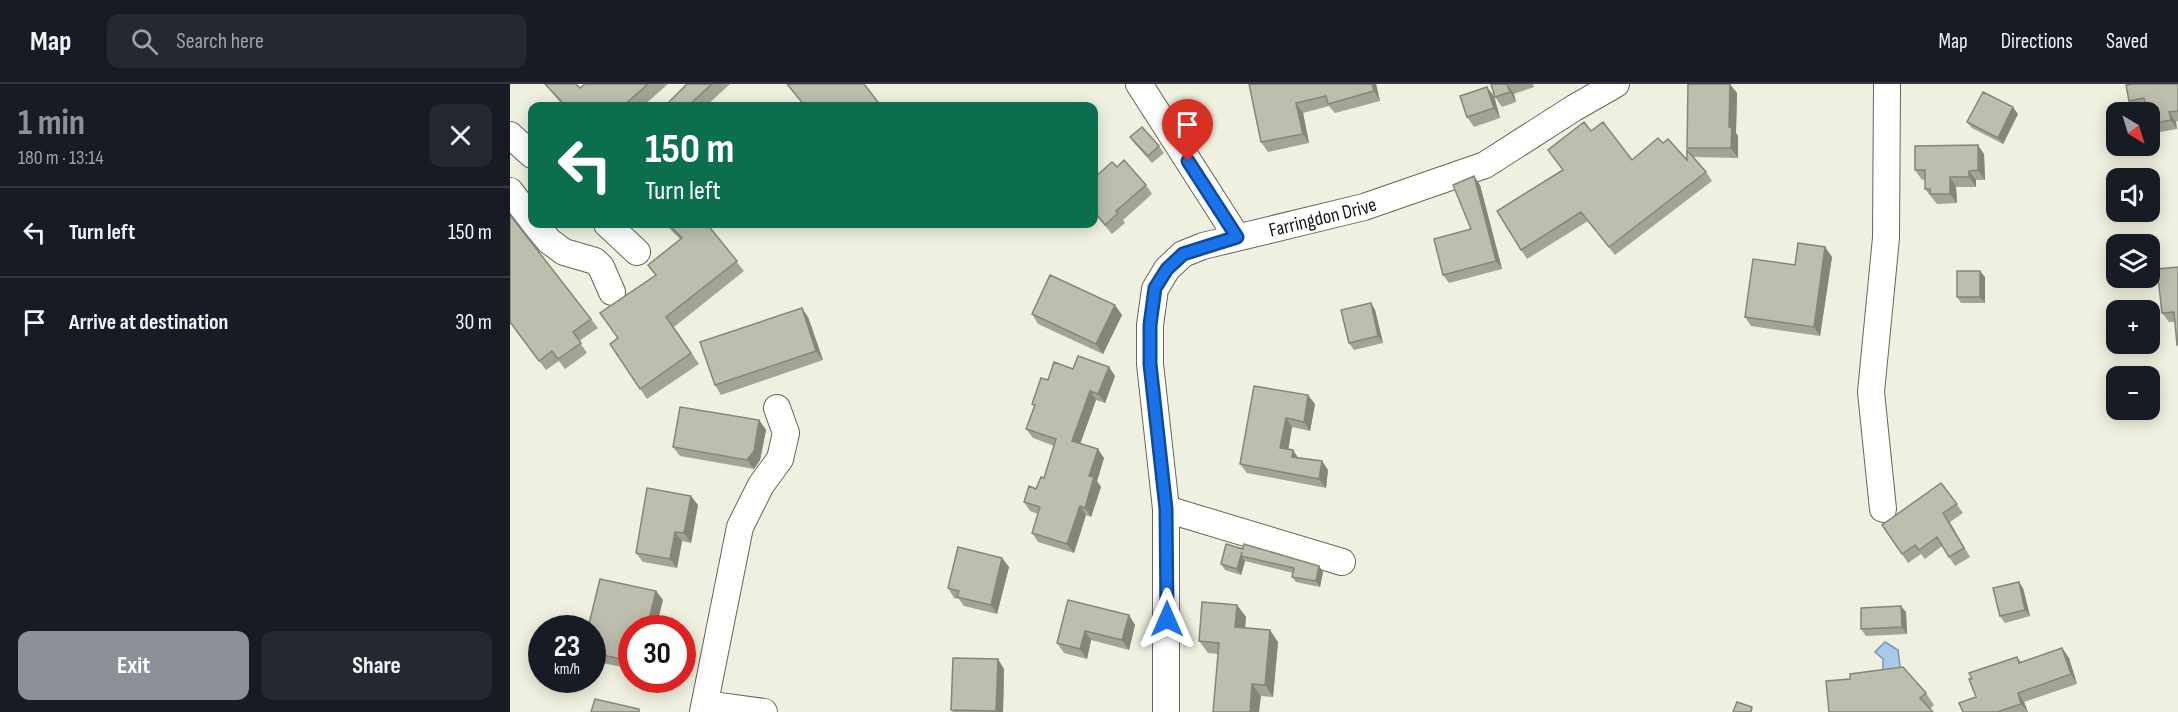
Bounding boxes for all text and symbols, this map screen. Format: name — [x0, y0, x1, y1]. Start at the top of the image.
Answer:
search box — [107, 14, 527, 68]
text: Map — [30, 25, 71, 58]
icon: search — [128, 25, 161, 58]
text: Search here — [176, 28, 264, 55]
text: Map — [1938, 29, 1968, 54]
text: Directions — [2001, 29, 2073, 54]
text: Saved — [2106, 29, 2148, 54]
pin — [1162, 99, 1213, 161]
text: 1 min — [18, 102, 85, 145]
north arrow — [2106, 102, 2160, 156]
map controls — [2106, 102, 2160, 420]
button: close — [429, 104, 492, 167]
icon: arrive — [1171, 108, 1204, 141]
text: 150 m — [645, 124, 734, 175]
icon: left — [546, 126, 624, 204]
text: 180 m · 13:14 — [18, 146, 104, 170]
button: sound — [2106, 168, 2160, 222]
text: Turn left — [645, 175, 721, 207]
street label: Farringdon Drive — [1266, 193, 1380, 243]
icon: left — [18, 216, 51, 249]
text: Turn left — [69, 219, 135, 246]
text: 150 m — [448, 219, 492, 246]
button: layers — [2106, 234, 2160, 288]
button: + — [2106, 300, 2160, 354]
icon: arrive — [18, 306, 51, 339]
text: Arrive at destination — [69, 309, 228, 336]
text: 30 m — [455, 309, 492, 336]
button: − — [2106, 366, 2160, 420]
position arrow — [1135, 587, 1199, 651]
speed limit sign: 30 — [618, 615, 696, 693]
text: 23 — [554, 629, 580, 665]
button: Exit — [18, 631, 249, 700]
button: Share — [261, 631, 492, 700]
text: km/h — [554, 660, 580, 679]

